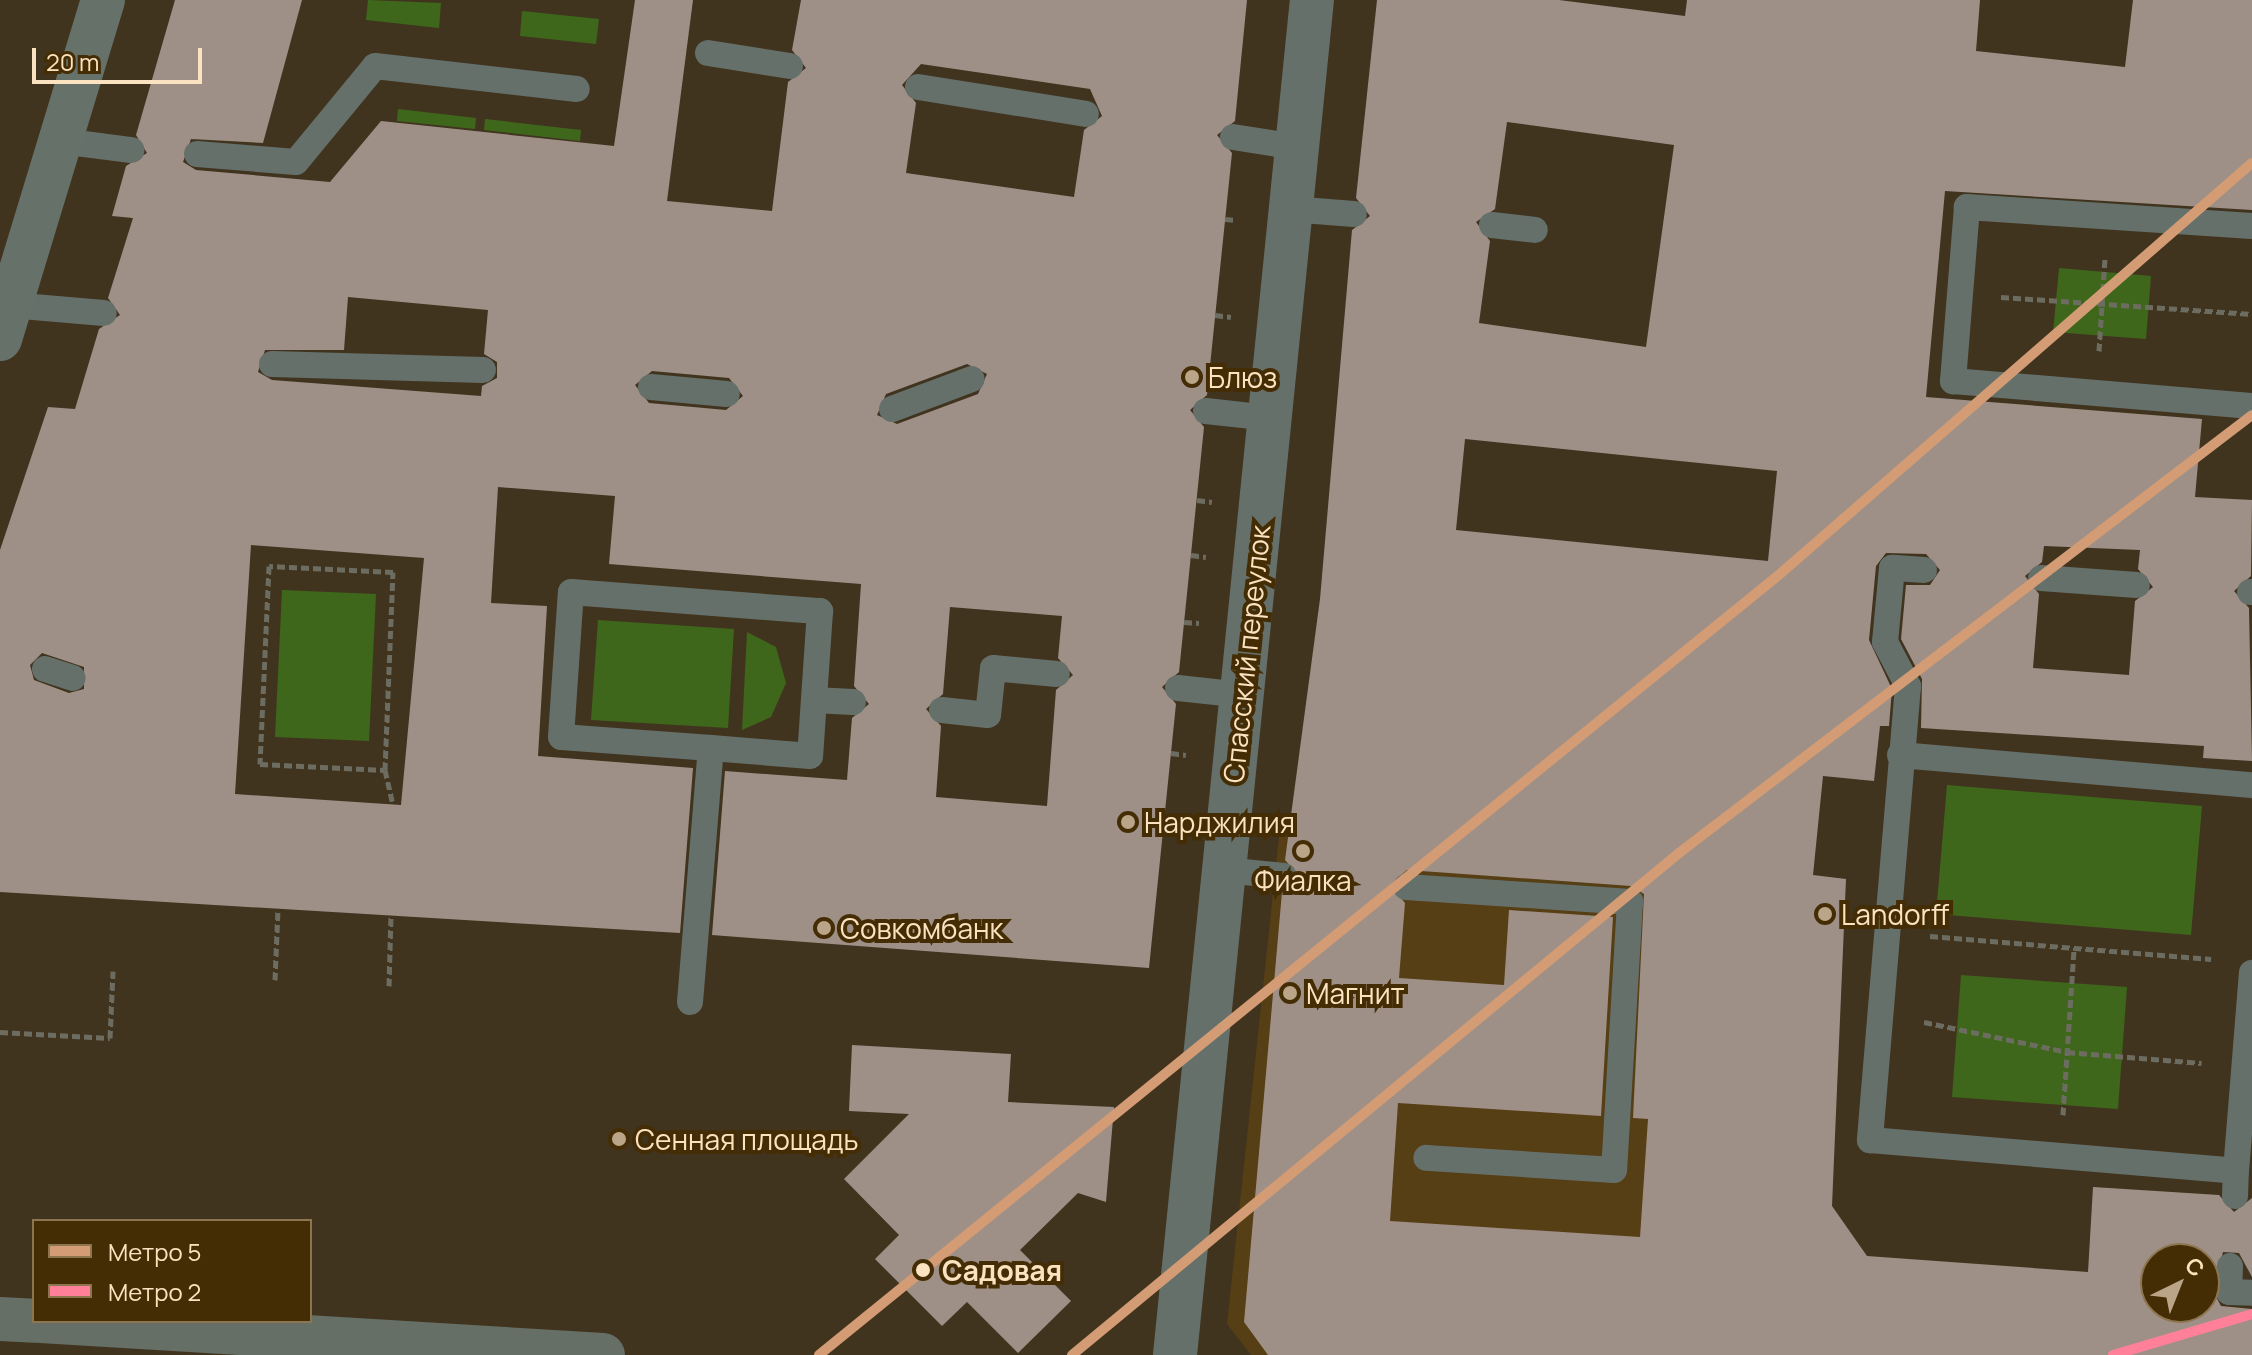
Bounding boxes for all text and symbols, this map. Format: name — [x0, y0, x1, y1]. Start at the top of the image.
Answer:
scale bar — [36, 32, 206, 82]
text: 20 m — [46, 45, 99, 78]
place label: Блюз — [1208, 360, 1277, 394]
marker: Блюз — [1183, 368, 1201, 386]
street label: Спасский переулок — [1216, 523, 1276, 785]
place label: Нарджилия — [1144, 805, 1295, 839]
marker: Нарджилия — [1119, 813, 1137, 831]
marker: Фиалка — [1294, 842, 1312, 860]
place label: Фиалка — [1255, 863, 1351, 897]
place label: Landorff — [1841, 897, 1949, 931]
marker: Landorff — [1816, 905, 1834, 923]
place label: Совкомбанк — [840, 911, 1003, 945]
marker: Совкомбанк — [815, 919, 833, 937]
place label: Магнит — [1306, 976, 1405, 1010]
marker: Магнит — [1281, 984, 1299, 1002]
place label: Сенная площадь — [635, 1122, 859, 1156]
marker: Сенная площадь — [610, 1130, 628, 1148]
legend — [32, 1219, 312, 1323]
text: Метро 5 — [108, 1235, 201, 1268]
north arrow — [2140, 1243, 2220, 1323]
text: С — [2179, 1250, 2211, 1283]
place label: Садовая — [942, 1253, 1062, 1287]
marker: Садовая — [911, 1258, 935, 1282]
text: Метро 2 — [108, 1275, 201, 1308]

